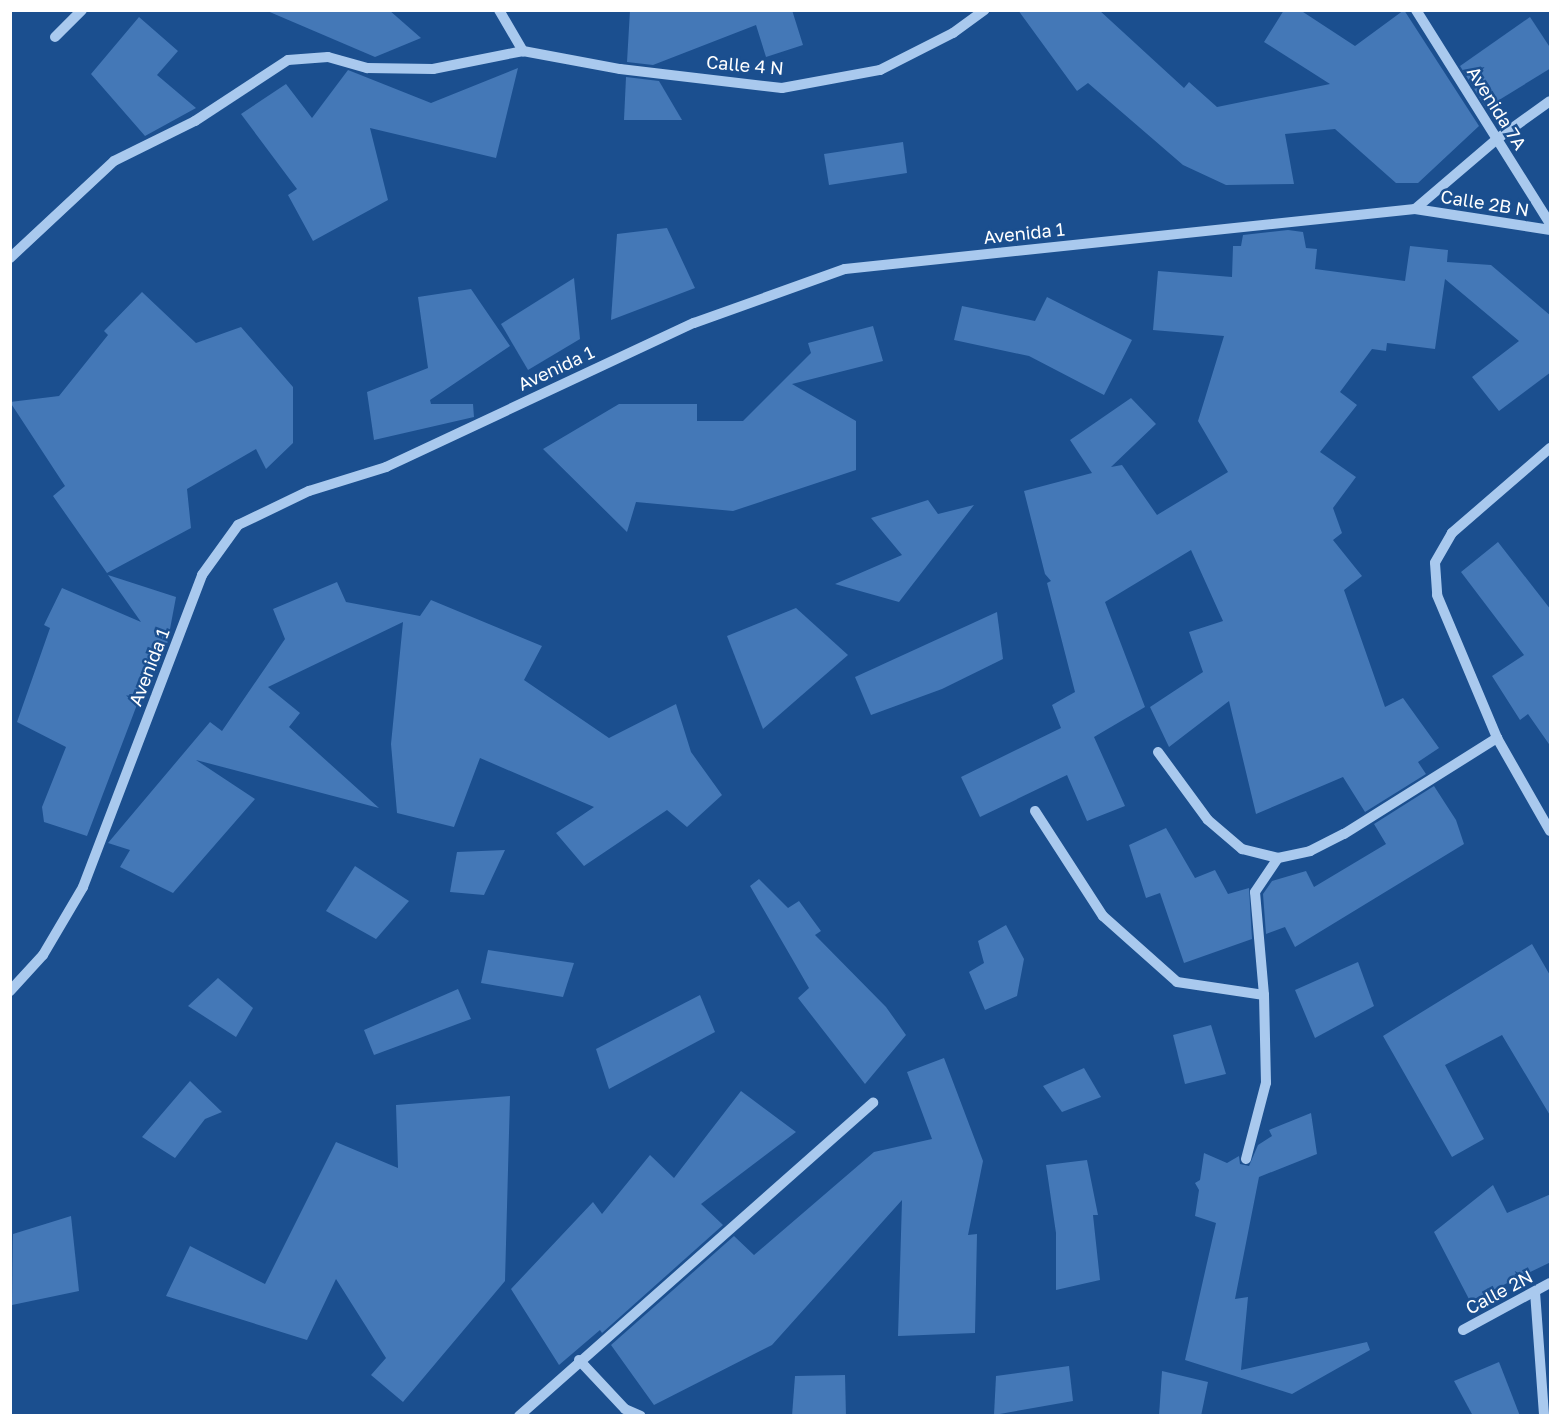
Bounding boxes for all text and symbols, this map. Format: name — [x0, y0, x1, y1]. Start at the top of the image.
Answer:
street label: Calle 4 N — [705, 51, 785, 79]
street label: Avenida 7A — [1463, 62, 1531, 154]
street label: Calle 2B N — [1439, 185, 1531, 221]
street label: Avenida 1 — [982, 218, 1066, 248]
street label: Avenida 1 — [515, 341, 597, 395]
street label: Avenida 1 — [124, 625, 174, 709]
street label: Calle 2N — [1462, 1265, 1536, 1319]

